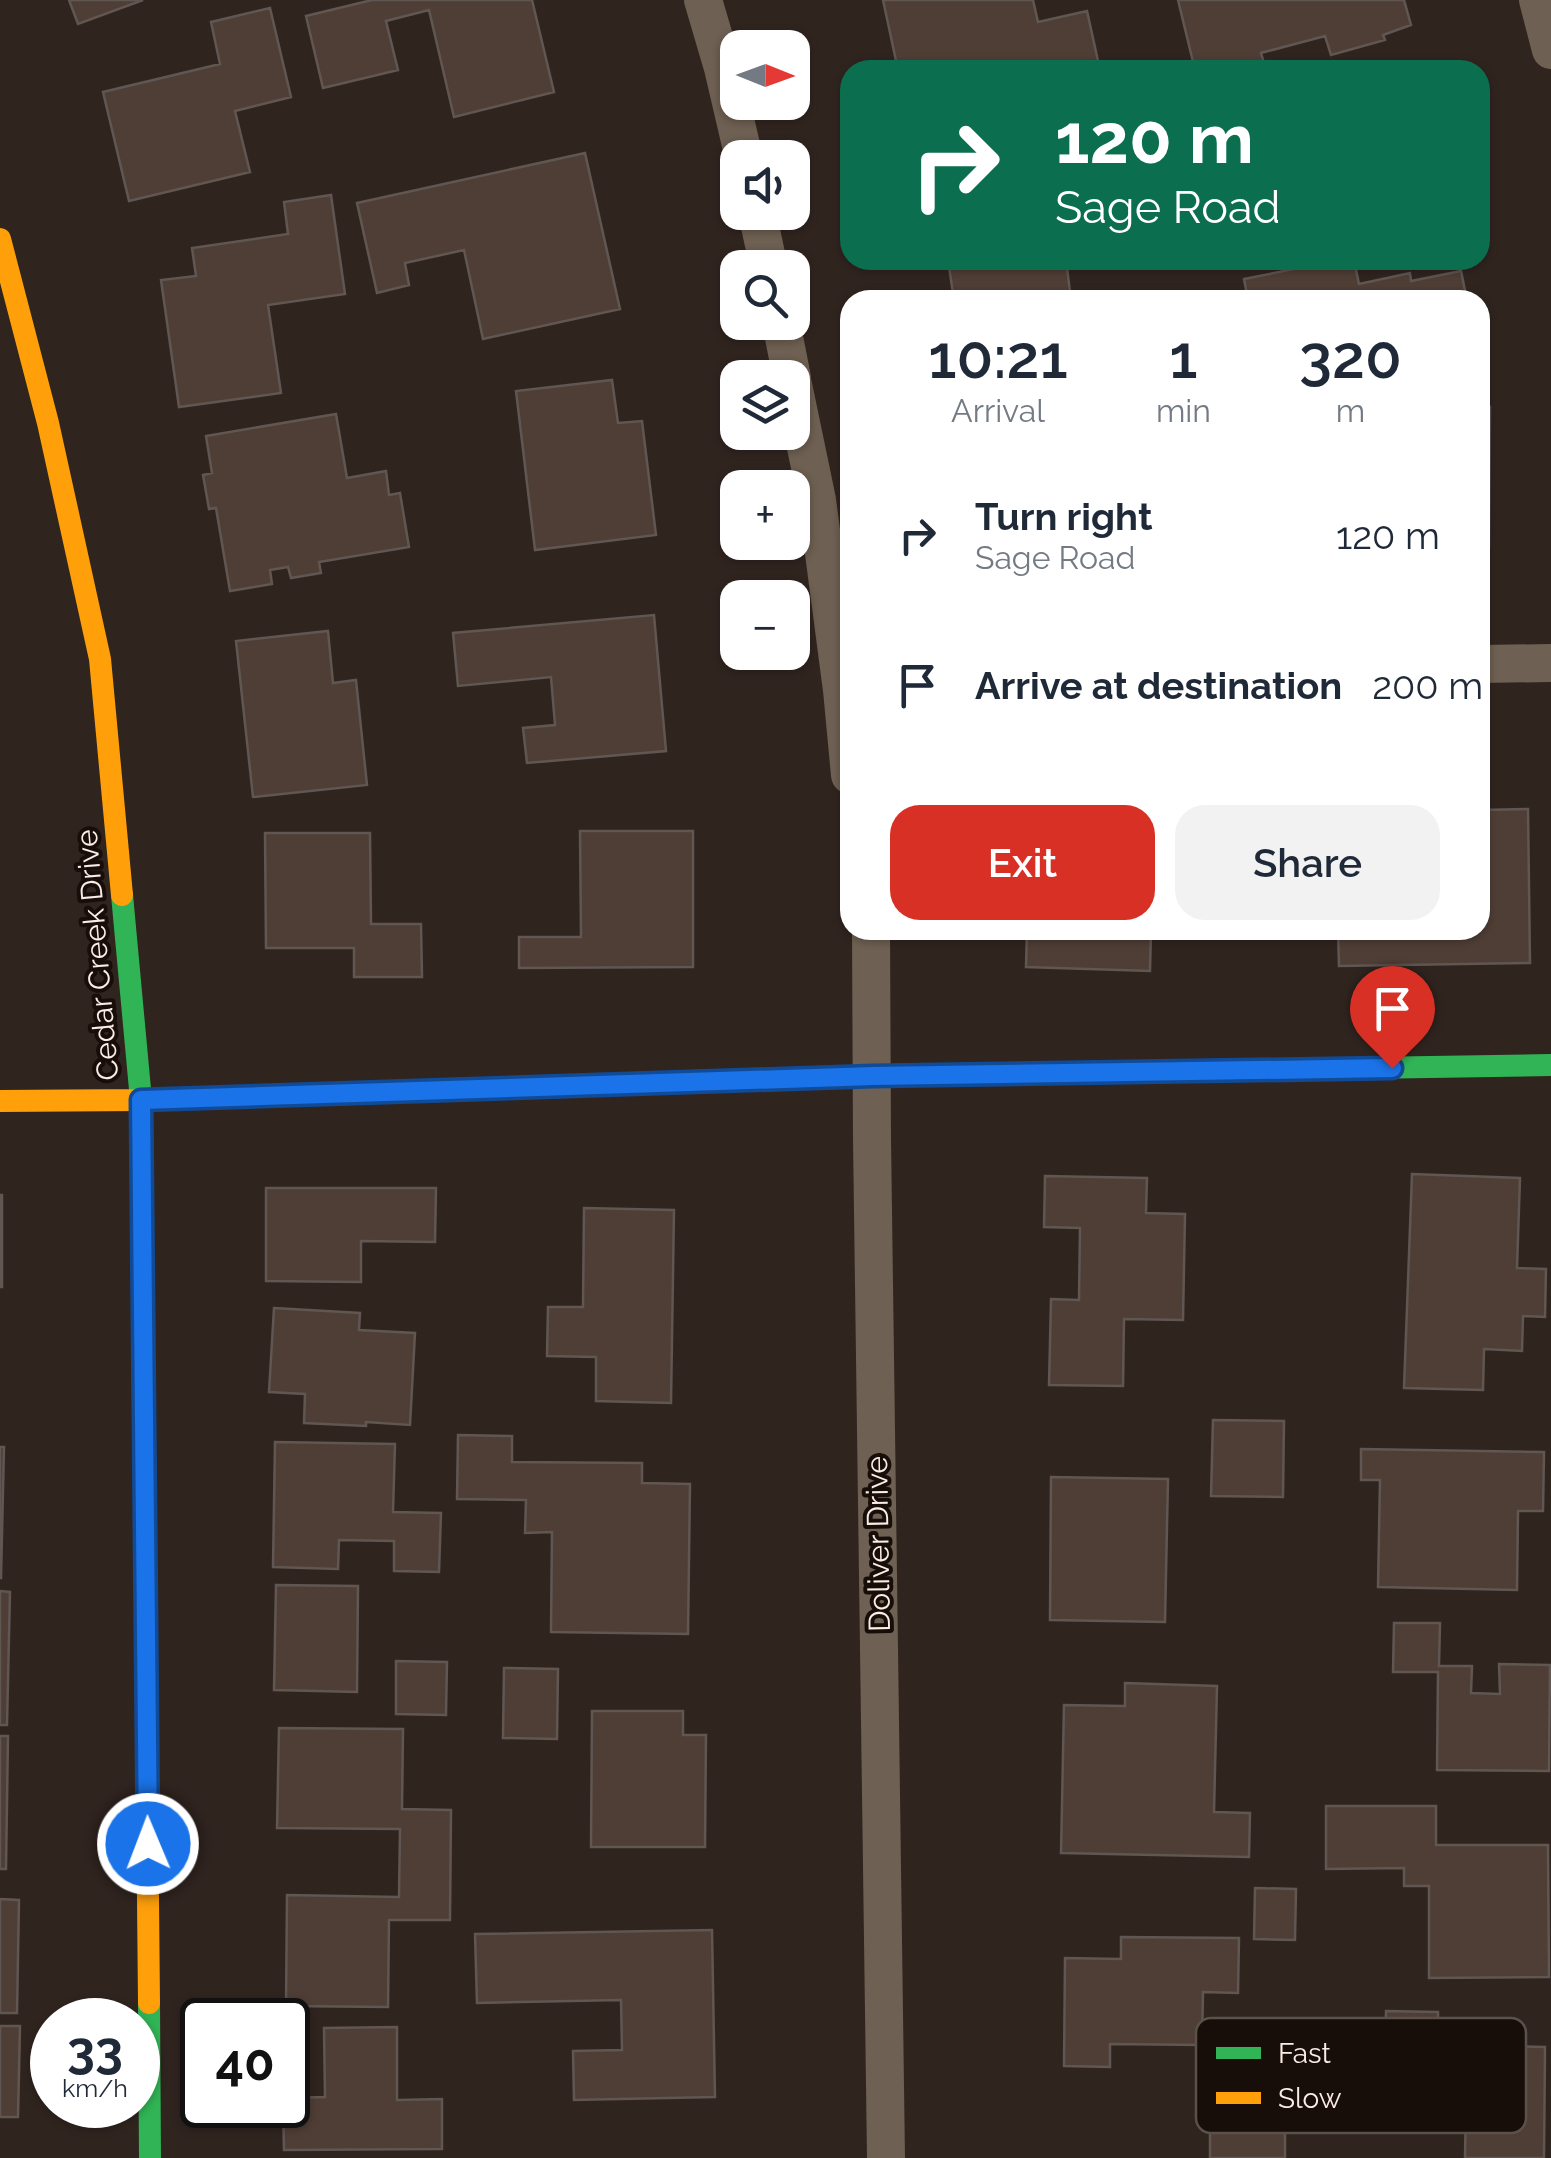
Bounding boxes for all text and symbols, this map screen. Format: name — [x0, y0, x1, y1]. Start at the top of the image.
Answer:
north arrow — [720, 30, 810, 120]
map controls — [720, 30, 810, 670]
text: 120 m — [1055, 97, 1254, 179]
icon: right — [890, 100, 1020, 230]
button: sound — [720, 140, 810, 230]
text: Sage Road — [1055, 181, 1280, 234]
button: search — [720, 250, 810, 340]
text: 10:21 — [928, 322, 1068, 392]
text: 1 — [1169, 322, 1198, 392]
text: 320 — [1299, 322, 1402, 392]
button: layers — [720, 360, 810, 450]
text: Arrival — [951, 392, 1045, 429]
text: min — [1156, 392, 1211, 429]
text: m — [1336, 392, 1365, 429]
button: + — [720, 470, 810, 560]
text: Turn right — [975, 494, 1152, 539]
icon: right — [890, 508, 945, 563]
text: 120 m — [1336, 513, 1440, 558]
text: Sage Road — [975, 539, 1135, 576]
button: − — [720, 580, 810, 670]
icon: arrive — [890, 658, 945, 713]
text: Arrive at destination — [975, 663, 1342, 708]
text: 200 m — [1372, 663, 1483, 708]
button: Exit — [890, 805, 1155, 920]
button: Share — [1175, 805, 1440, 920]
street label: Cedar Creek Drive — [69, 828, 125, 1082]
pin — [1350, 966, 1435, 1069]
icon: arrive — [1365, 981, 1420, 1036]
street label: Doliver Drive — [859, 1456, 897, 1632]
position arrow — [96, 1792, 200, 1896]
speed limit sign: 40 — [180, 1998, 310, 2128]
legend — [1196, 2018, 1526, 2133]
text: 33 — [67, 2021, 123, 2080]
text: Fast — [1278, 2037, 1331, 2070]
text: km/h — [62, 2073, 128, 2103]
text: Slow — [1278, 2082, 1342, 2115]

